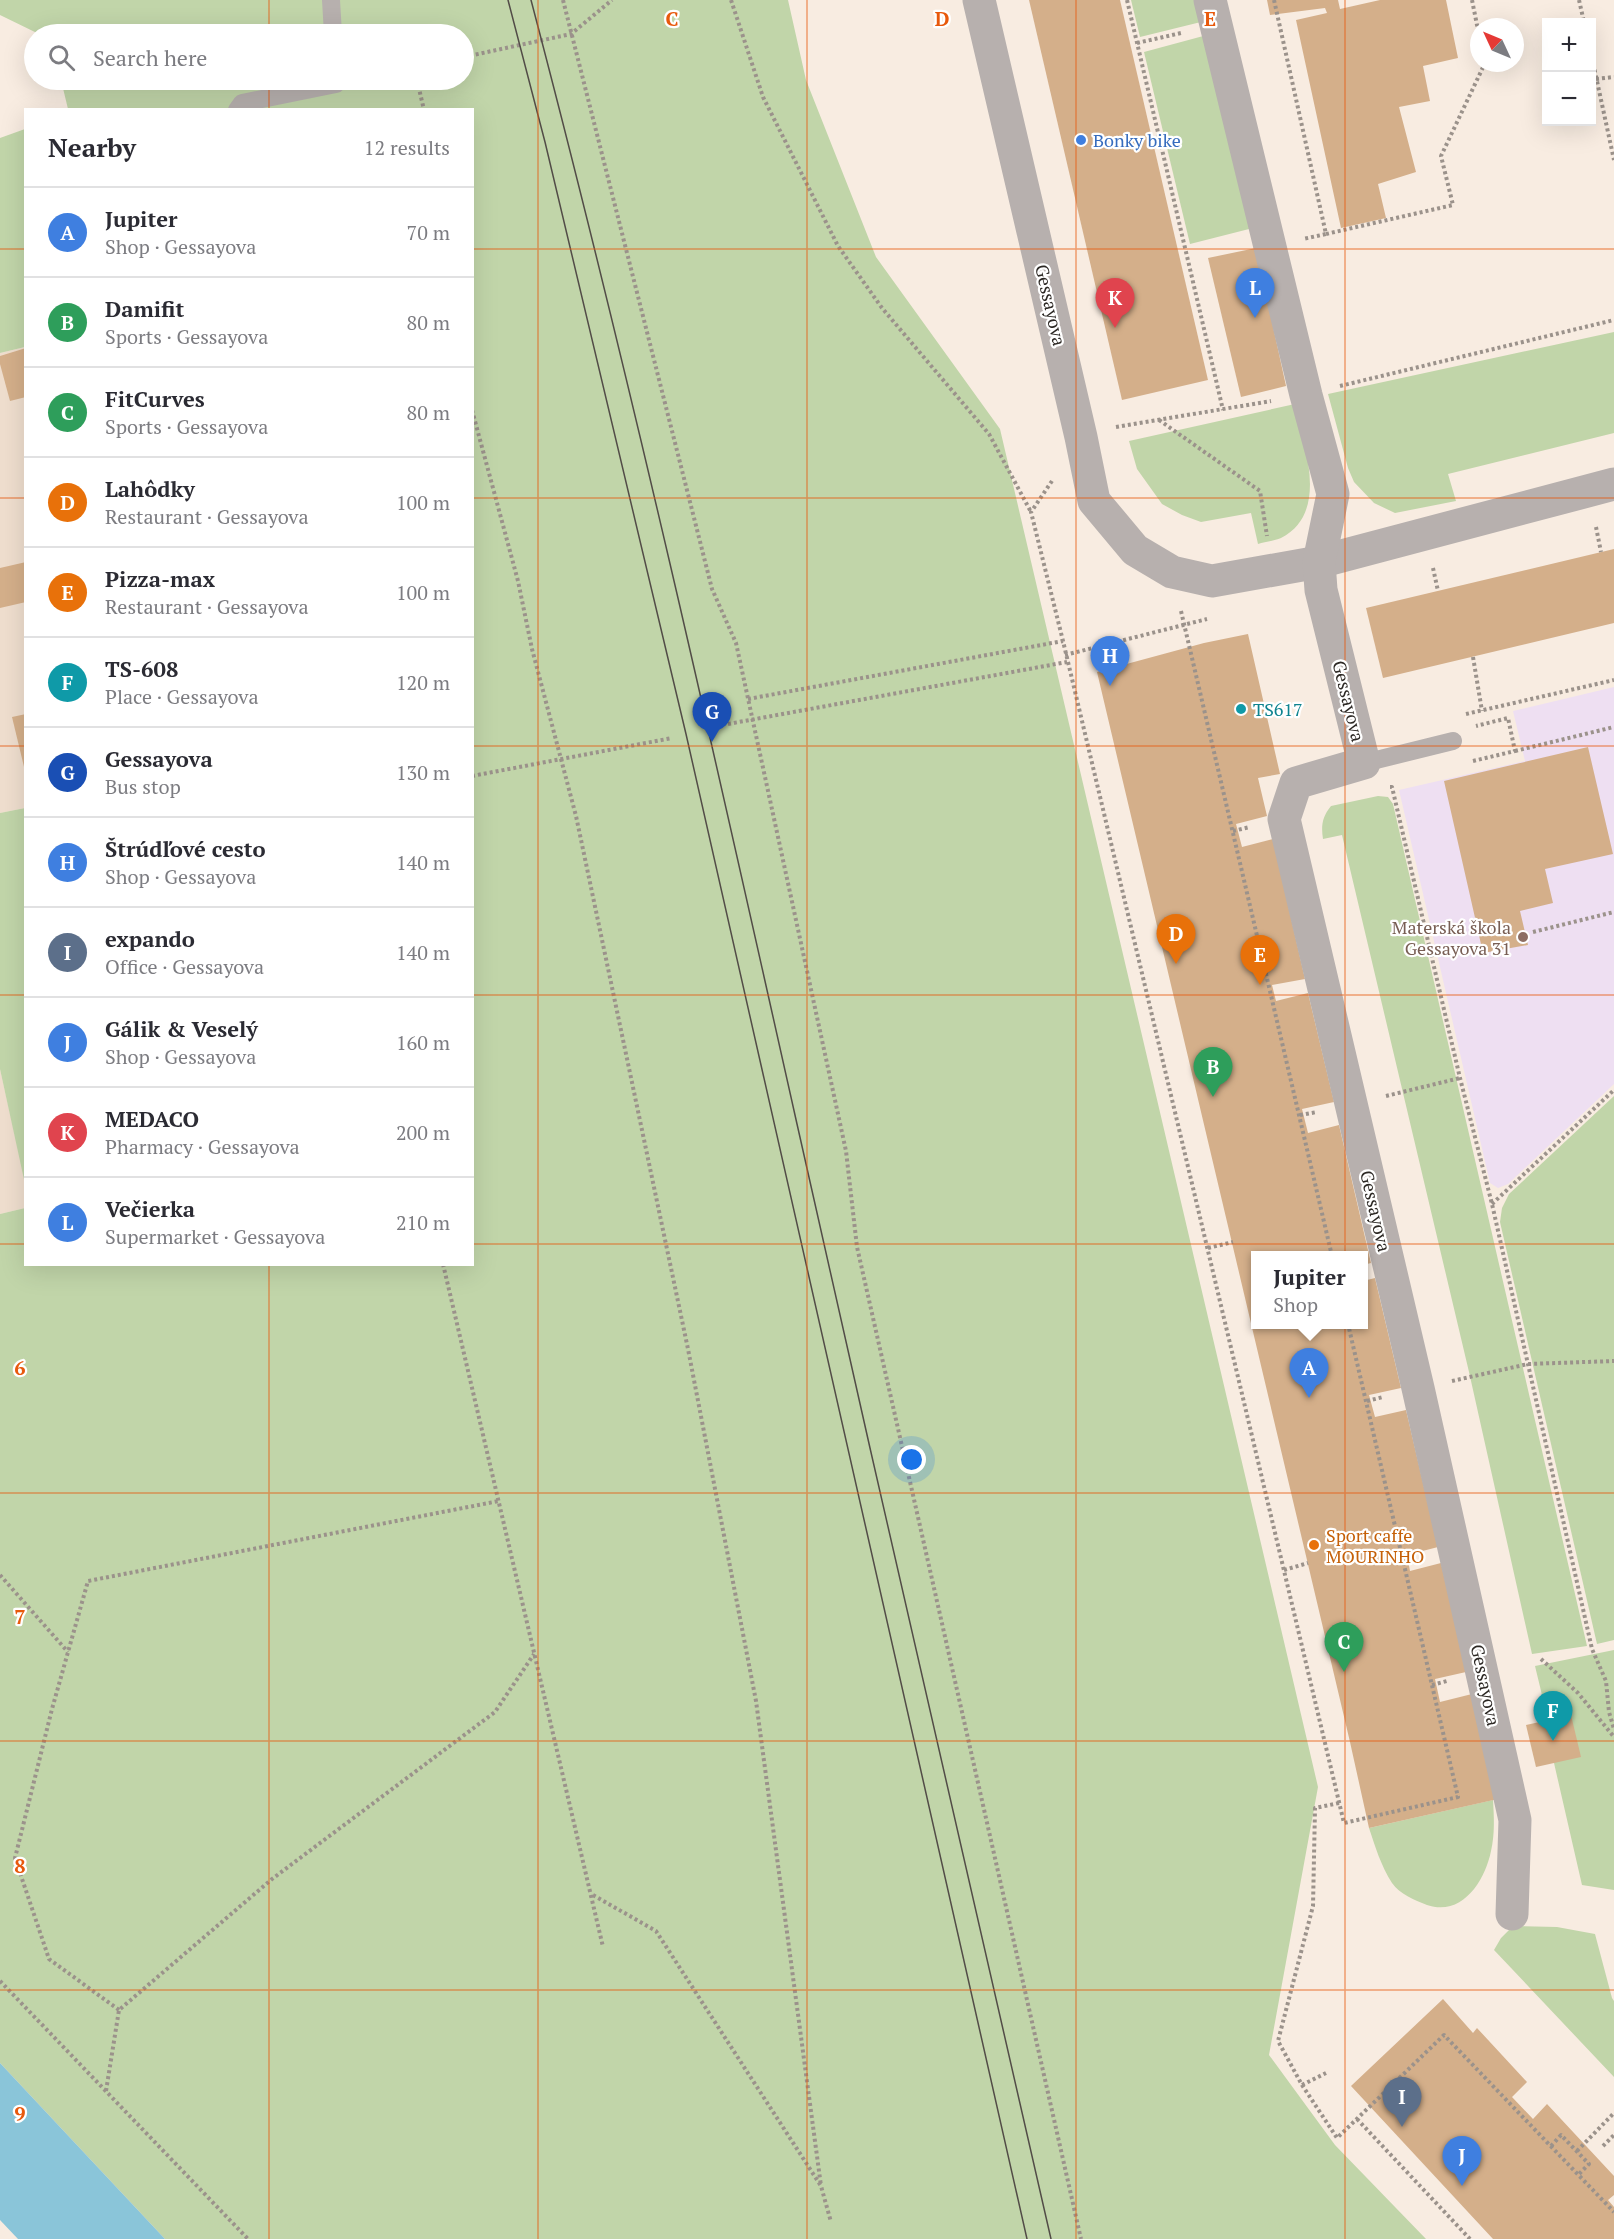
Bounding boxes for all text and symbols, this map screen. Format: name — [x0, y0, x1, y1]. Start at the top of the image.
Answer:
text: C — [665, 5, 679, 32]
text: D — [935, 5, 949, 32]
text: E — [1204, 5, 1216, 32]
north arrow — [1470, 18, 1524, 72]
map controls — [1542, 18, 1596, 126]
button: + — [1542, 18, 1596, 72]
search box — [24, 24, 474, 90]
icon: search — [45, 41, 78, 74]
text: Search here — [93, 43, 207, 72]
button: − — [1542, 72, 1596, 126]
place label: Bonky bike — [1093, 128, 1181, 152]
text: Nearby — [48, 130, 136, 164]
marker: Bonky bike — [1074, 133, 1088, 147]
text: 12 results — [364, 134, 450, 161]
text: Jupiter — [105, 204, 178, 233]
text: A — [60, 219, 75, 246]
text: 70 m — [407, 219, 450, 246]
text: Shop · Gessayova — [105, 233, 256, 260]
street label: Gessayova — [1030, 262, 1072, 348]
pin: L — [1236, 268, 1274, 318]
pin: K — [1096, 278, 1134, 328]
text: Damifit — [105, 294, 184, 323]
text: B — [61, 309, 74, 336]
text: 80 m — [407, 309, 450, 336]
text: Sports · Gessayova — [105, 323, 268, 350]
text: FitCurves — [105, 384, 205, 413]
text: C — [61, 399, 74, 426]
text: 80 m — [407, 399, 450, 426]
text: Sports · Gessayova — [105, 413, 268, 440]
text: Lahôdky — [105, 474, 195, 503]
text: D — [60, 489, 75, 516]
text: 100 m — [396, 489, 450, 516]
text: Restaurant · Gessayova — [105, 503, 309, 530]
text: Pizza-max — [105, 564, 215, 593]
text: E — [61, 579, 74, 606]
text: 100 m — [396, 579, 450, 606]
text: Restaurant · Gessayova — [105, 593, 309, 620]
pin: H — [1090, 636, 1130, 686]
text: TS-608 — [105, 654, 178, 683]
street label: Gessayova — [1327, 658, 1371, 744]
text: F — [62, 669, 73, 696]
text: 120 m — [396, 669, 450, 696]
text: Place · Gessayova — [105, 683, 259, 710]
pin: G — [692, 692, 732, 742]
place label: TS617 — [1253, 697, 1303, 721]
marker: TS617 — [1234, 702, 1248, 716]
text: Gessayova — [105, 744, 213, 773]
text: G — [60, 759, 75, 786]
text: 130 m — [396, 759, 450, 786]
text: Bus stop — [105, 773, 181, 800]
text: Štrúdľové cesto — [105, 834, 266, 863]
text: H — [60, 849, 75, 876]
text: 140 m — [396, 849, 450, 876]
text: Shop · Gessayova — [105, 863, 256, 890]
pin: D — [1156, 914, 1196, 964]
place label: Materská škola Gessayova 31 — [1392, 915, 1511, 960]
text: expando — [105, 924, 195, 953]
marker: Materská škola Gessayova 31 — [1516, 930, 1530, 944]
pin: E — [1240, 936, 1280, 985]
text: I — [64, 939, 71, 966]
text: 140 m — [396, 939, 450, 966]
text: Office · Gessayova — [105, 953, 264, 980]
text: Gálik & Veselý — [105, 1014, 258, 1043]
text: J — [64, 1029, 71, 1056]
text: 160 m — [396, 1029, 450, 1056]
text: Shop · Gessayova — [105, 1043, 256, 1070]
pin: B — [1194, 1048, 1232, 1097]
text: MEDACO — [105, 1104, 199, 1133]
text: K — [60, 1119, 75, 1146]
text: 200 m — [396, 1119, 450, 1146]
text: Pharmacy · Gessayova — [105, 1133, 300, 1160]
street label: Gessayova — [1355, 1168, 1397, 1254]
text: Večierka — [105, 1194, 195, 1223]
text: L — [62, 1209, 73, 1236]
text: 210 m — [396, 1209, 450, 1236]
text: Supermarket · Gessayova — [105, 1223, 325, 1250]
popup — [1251, 1251, 1368, 1329]
text: Jupiter — [1273, 1262, 1346, 1291]
text: Shop — [1273, 1291, 1318, 1318]
pin: A — [1290, 1348, 1328, 1398]
text: 6 — [14, 1354, 26, 1381]
your location — [897, 1445, 926, 1474]
place label: Sport caffe MOURINHO — [1326, 1523, 1424, 1568]
marker: Sport caffe MOURINHO — [1307, 1538, 1321, 1552]
text: 7 — [14, 1603, 26, 1630]
pin: C — [1324, 1622, 1364, 1672]
street label: Gessayova — [1466, 1642, 1506, 1728]
pin: F — [1534, 1692, 1572, 1741]
text: 8 — [14, 1852, 26, 1879]
pin: I — [1382, 2078, 1422, 2127]
text: 9 — [14, 2100, 26, 2127]
pin: J — [1442, 2136, 1482, 2186]

